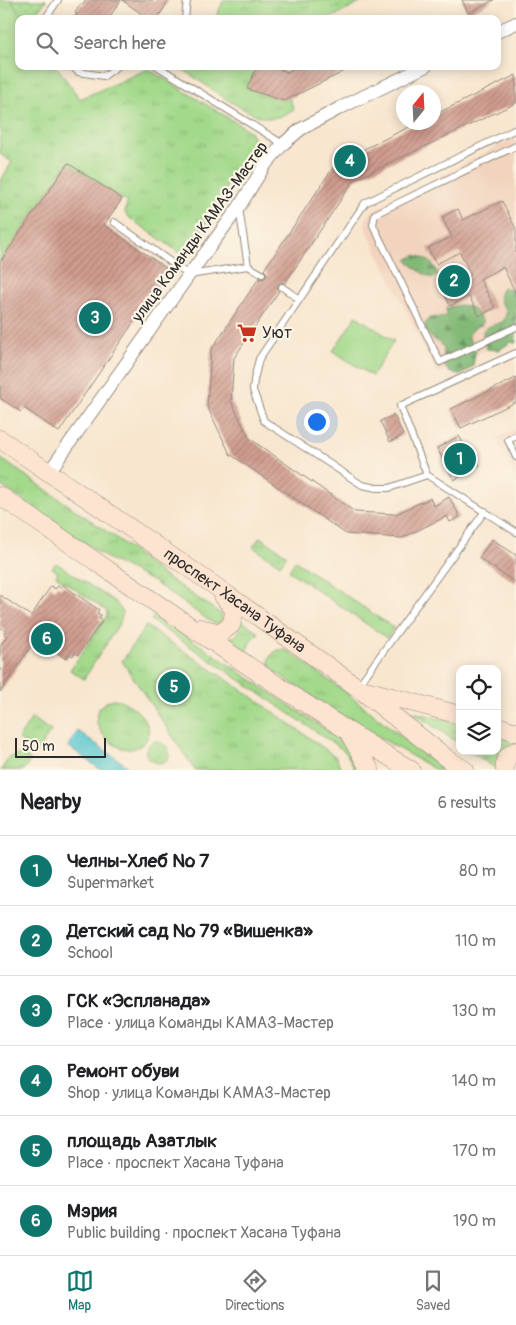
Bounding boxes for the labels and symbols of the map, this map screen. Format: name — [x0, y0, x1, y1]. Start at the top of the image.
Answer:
north arrow — [396, 85, 441, 130]
street label: улица Команды КАМАЗ-Мастер — [127, 138, 272, 327]
pin: 4 — [334, 142, 366, 180]
pin: 2 — [438, 262, 470, 300]
pin: 3 — [79, 299, 111, 337]
supermarket icon: Уют — [236, 322, 258, 344]
place label: Уют — [262, 323, 292, 343]
your location — [304, 409, 330, 435]
pin: 1 — [444, 440, 476, 478]
street label: проспект Хасана Туфана — [160, 544, 310, 657]
pin: 6 — [31, 620, 63, 658]
pin: 5 — [158, 668, 190, 706]
scale bar — [15, 735, 106, 758]

